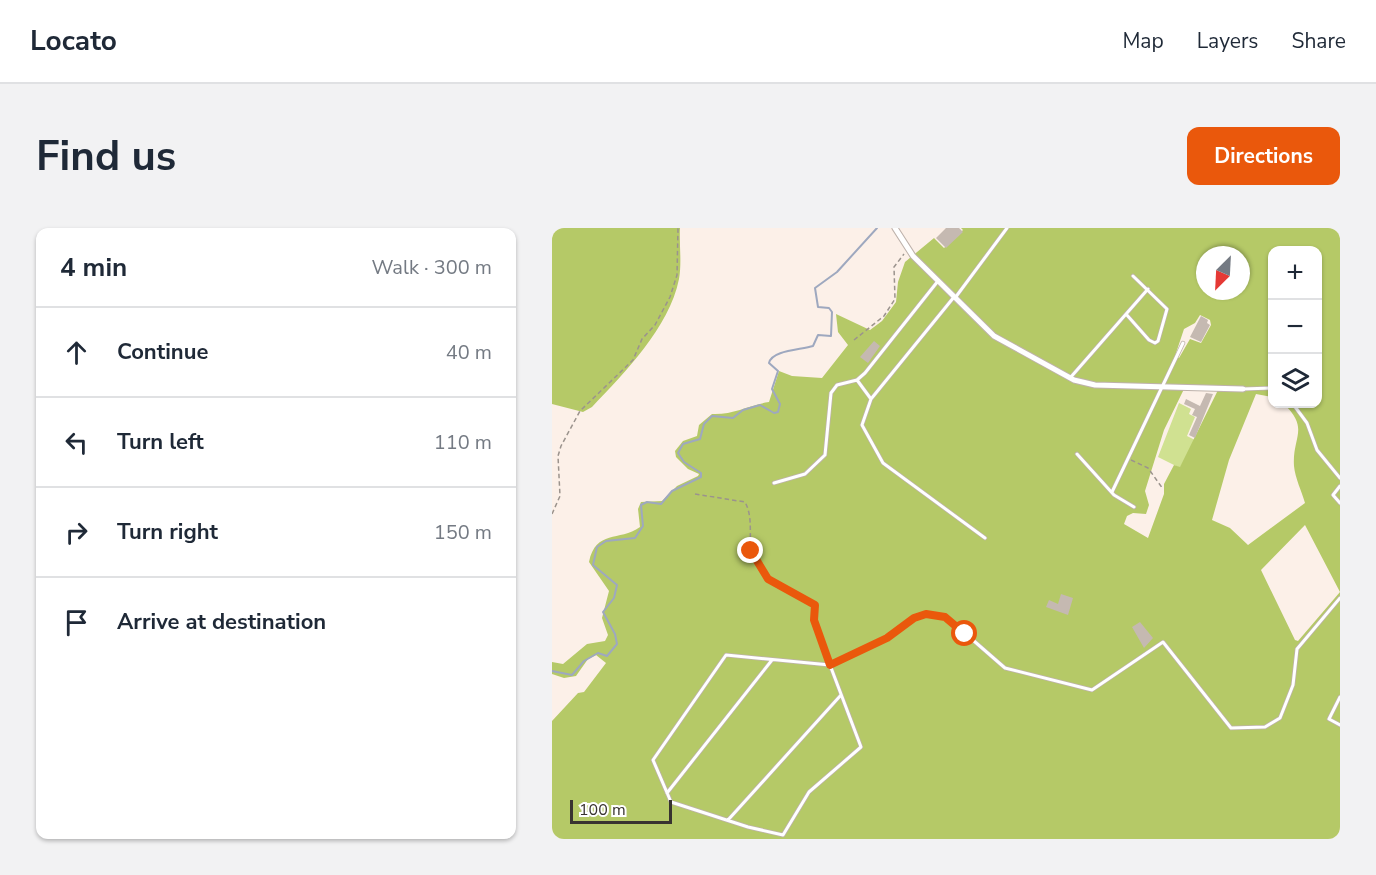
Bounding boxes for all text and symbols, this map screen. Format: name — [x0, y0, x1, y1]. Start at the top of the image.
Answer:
text: Locato — [30, 22, 117, 60]
text: Map — [1122, 27, 1164, 55]
text: Layers — [1197, 27, 1258, 55]
text: Share — [1291, 27, 1346, 55]
button: Directions — [1187, 127, 1340, 185]
text: Find us — [36, 128, 176, 185]
north arrow — [1196, 246, 1250, 300]
map controls — [1268, 246, 1322, 408]
button: + — [1268, 246, 1322, 300]
text: 4 min — [60, 250, 127, 285]
text: Walk · 300 m — [372, 254, 492, 281]
button: − — [1268, 300, 1322, 354]
icon: ahead — [60, 336, 93, 369]
text: Continue — [117, 337, 208, 367]
text: 40 m — [446, 339, 492, 366]
button: layers — [1268, 354, 1322, 408]
icon: left — [60, 426, 93, 459]
text: Turn left — [117, 427, 204, 457]
text: 110 m — [434, 429, 492, 456]
icon: right — [60, 516, 93, 549]
text: Turn right — [117, 517, 218, 547]
text: 150 m — [434, 519, 492, 546]
route end — [737, 537, 763, 563]
icon: arrive — [60, 606, 93, 639]
text: Arrive at destination — [117, 607, 326, 637]
route start — [951, 620, 977, 646]
scale bar — [570, 797, 672, 824]
text: 100 m — [579, 799, 626, 821]

